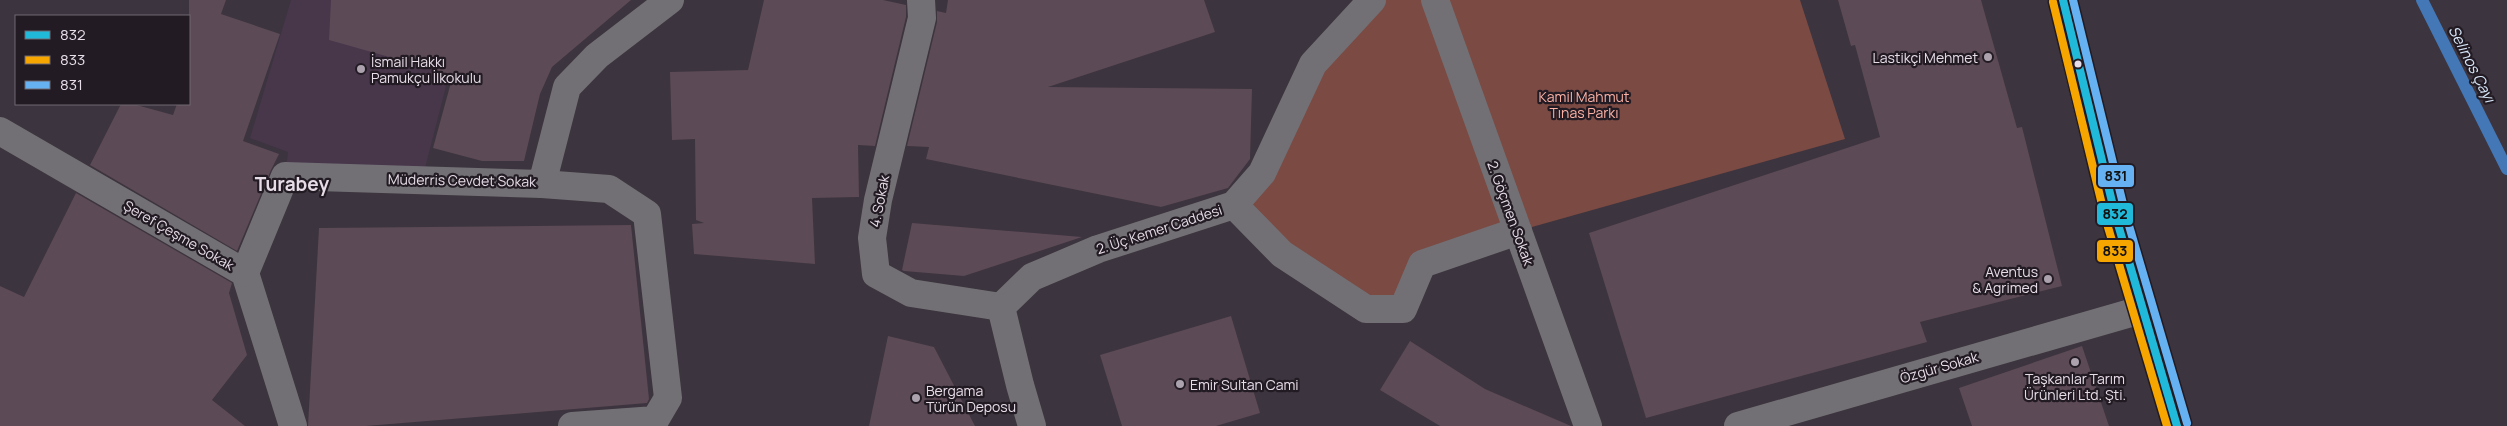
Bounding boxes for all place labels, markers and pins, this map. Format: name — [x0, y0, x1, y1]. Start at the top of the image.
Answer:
place label: Lastikçi Mehmet — [1873, 48, 1978, 67]
marker: Lastikçi Mehmet — [1982, 51, 1994, 63]
place label: İsmail Hakkı Pamukçu İlkokulu — [371, 52, 481, 87]
unlabelled marker — [2073, 59, 2083, 69]
marker: İsmail Hakkı Pamukçu İlkokulu — [355, 63, 367, 75]
place label: Aventus & Agrimed — [1972, 262, 2038, 297]
marker: Aventus & Agrimed — [2042, 273, 2054, 285]
marker: Taşkanlar Tarım Ürünleri Ltd. Şti. — [2069, 356, 2081, 368]
place label: Taşkanlar Tarım Ürünleri Ltd. Şti. — [2024, 369, 2126, 404]
place label: Emir Sultan Cami — [1190, 375, 1299, 394]
marker: Emir Sultan Cami — [1174, 378, 1186, 390]
place label: Bergama Türün Deposu — [926, 381, 1016, 416]
marker: Bergama Türün Deposu — [910, 392, 922, 404]

